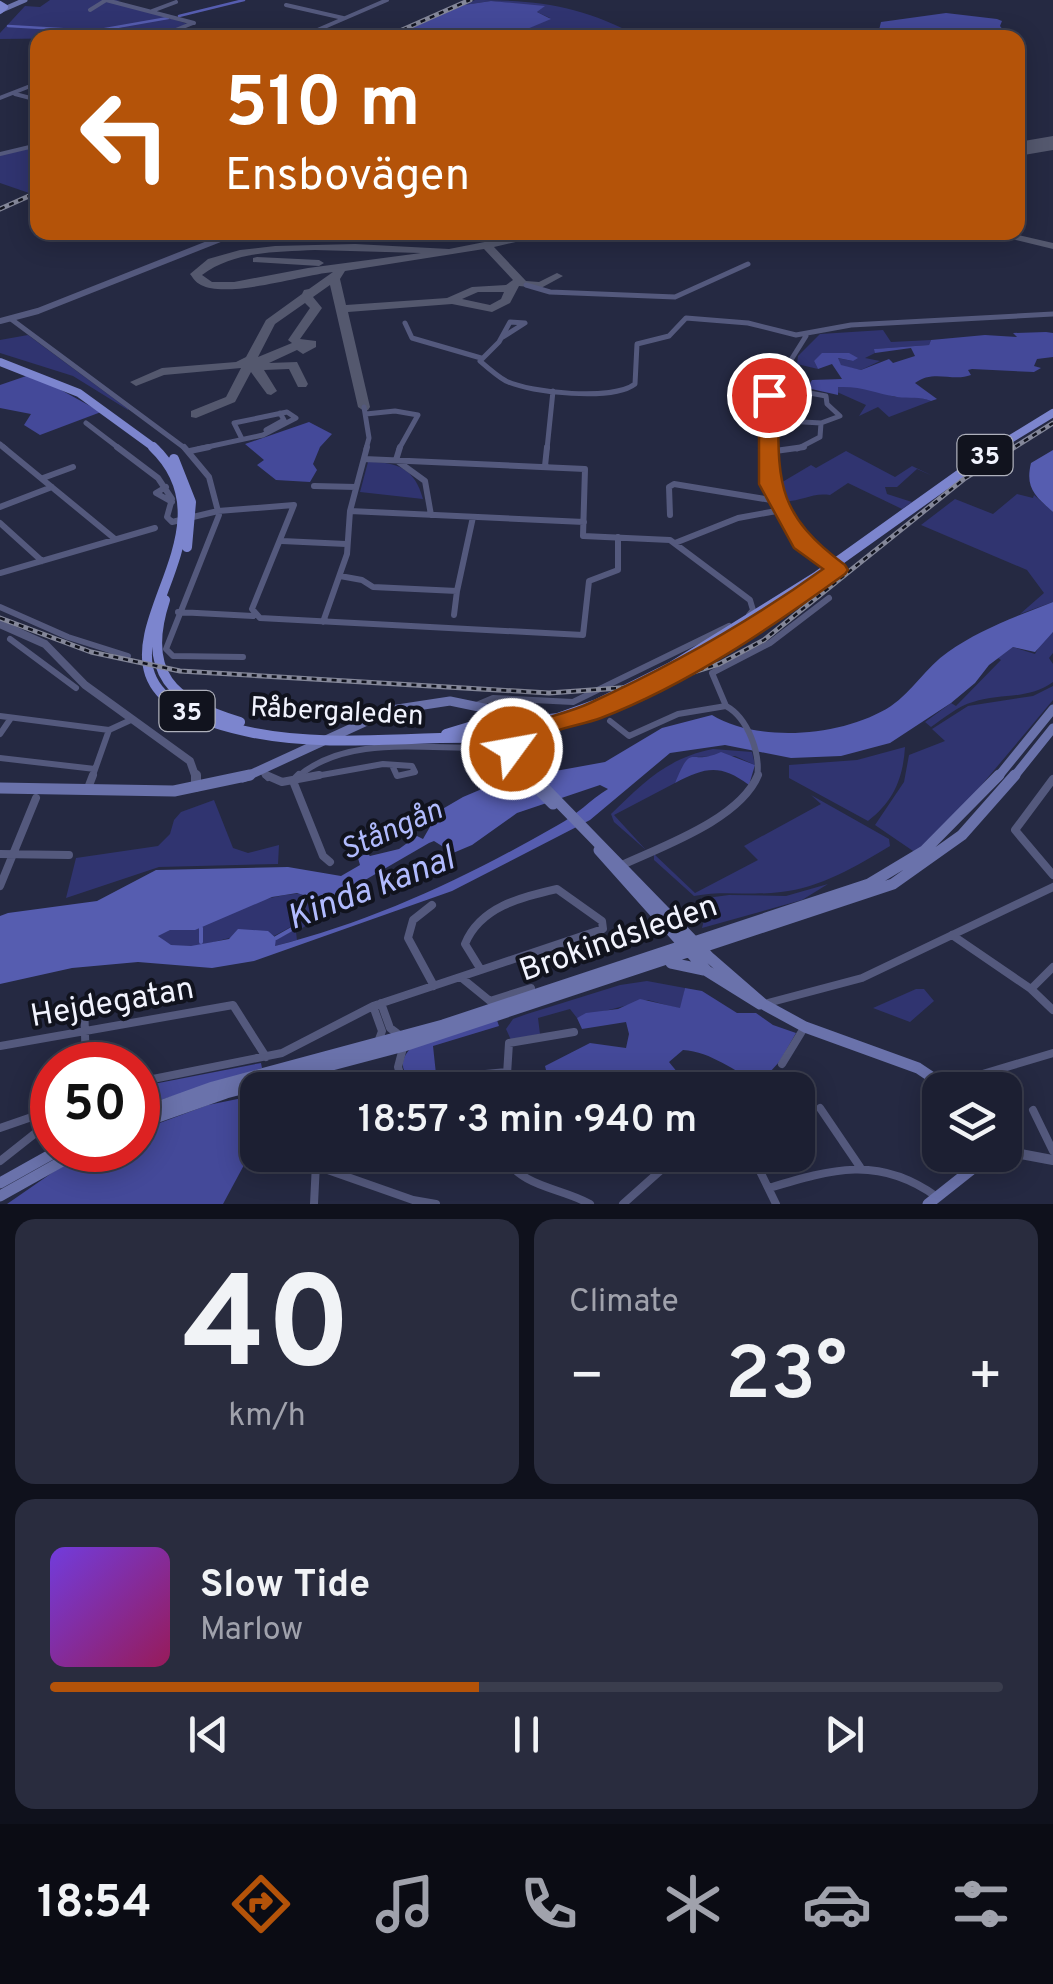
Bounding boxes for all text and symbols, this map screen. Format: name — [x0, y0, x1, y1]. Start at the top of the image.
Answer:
text: 510 m — [225, 62, 421, 151]
icon: left — [60, 70, 190, 200]
text: Ensbovägen — [225, 149, 470, 206]
pin — [727, 353, 812, 438]
icon: arrive — [742, 368, 797, 423]
road number: 35 — [958, 435, 1012, 475]
street label: Råbergaleden — [249, 690, 425, 736]
road number: 35 — [160, 691, 214, 731]
position arrow — [460, 697, 564, 801]
water label: Stångån — [335, 793, 449, 870]
water label: Kinda kanal — [281, 837, 463, 942]
street label: Brokindsleden — [515, 887, 723, 992]
street label: Hejdegatan — [28, 970, 197, 1038]
speed limit sign: 50 — [30, 1042, 160, 1172]
map controls — [922, 1072, 1022, 1172]
button: layers — [922, 1072, 1022, 1172]
text: 18:57 · 3 min · 940 m — [358, 1097, 697, 1146]
text: 40 — [182, 1249, 352, 1414]
text: Climate — [569, 1283, 679, 1323]
text: 23° — [725, 1331, 847, 1426]
text: − — [569, 1344, 604, 1414]
text: + — [968, 1344, 1003, 1414]
text: km/h — [228, 1397, 306, 1437]
text: Slow Tide — [200, 1562, 370, 1611]
text: Marlow — [200, 1611, 303, 1651]
icon: previous — [181, 1707, 236, 1762]
icon: pause — [499, 1707, 554, 1762]
icon: next — [817, 1707, 872, 1762]
icon: directions — [226, 1869, 296, 1939]
icon: music — [370, 1869, 440, 1939]
icon: phone — [514, 1869, 584, 1939]
icon: climate — [658, 1869, 728, 1939]
icon: car — [802, 1869, 872, 1939]
icon: filters — [946, 1869, 1016, 1939]
text: 18:54 — [37, 1876, 152, 1933]

